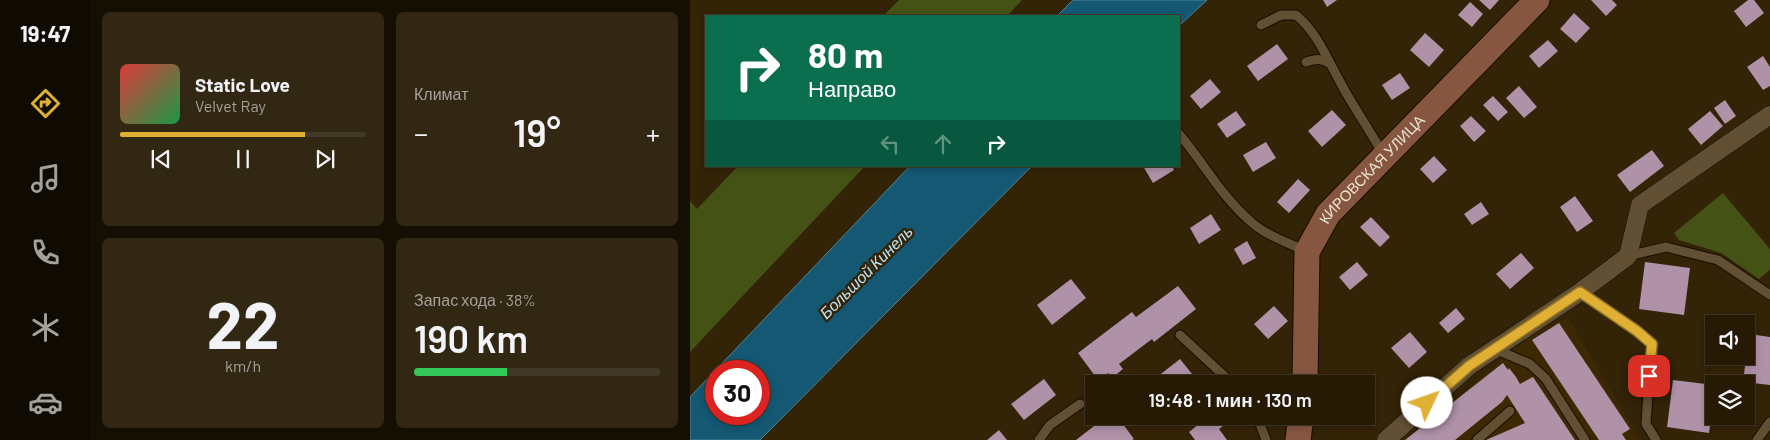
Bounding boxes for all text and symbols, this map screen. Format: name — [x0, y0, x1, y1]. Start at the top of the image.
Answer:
text: 19:47 — [20, 20, 70, 46]
text: 80 m — [808, 33, 883, 75]
icon: right — [725, 35, 790, 100]
text: Static Love — [195, 73, 290, 96]
text: Направо — [808, 75, 896, 101]
text: Климат — [414, 84, 468, 103]
icon: directions — [28, 86, 63, 121]
text: Velvet Ray — [195, 96, 266, 115]
text: 19° — [513, 109, 561, 155]
street label: КИРОВСКАЯ УЛИЦА — [1315, 111, 1428, 226]
text: − — [414, 116, 428, 150]
text: + — [646, 116, 660, 150]
icon: left — [876, 130, 904, 158]
icon: ahead — [929, 130, 957, 158]
icon: right — [982, 130, 1010, 158]
icon: previous — [147, 145, 175, 173]
icon: pause — [229, 145, 257, 173]
icon: next — [311, 145, 339, 173]
icon: music — [28, 161, 63, 196]
water label: Большой Кинель — [815, 221, 916, 322]
icon: phone — [28, 235, 63, 270]
text: 22 — [207, 284, 279, 362]
text: Запас хода · 38% — [414, 290, 536, 309]
icon: climate — [28, 310, 63, 345]
text: 190 km — [414, 315, 528, 361]
map controls — [1705, 315, 1755, 425]
button: sound — [1705, 315, 1755, 365]
pin — [1628, 355, 1670, 397]
text: km/h — [225, 356, 261, 375]
speed limit sign: 30 — [705, 360, 770, 425]
icon: arrive — [1635, 362, 1663, 390]
button: layers — [1705, 375, 1755, 425]
position arrow — [1400, 376, 1452, 428]
icon: car — [28, 385, 63, 420]
text: 19:48 · 1 мин · 130 m — [1148, 388, 1312, 411]

